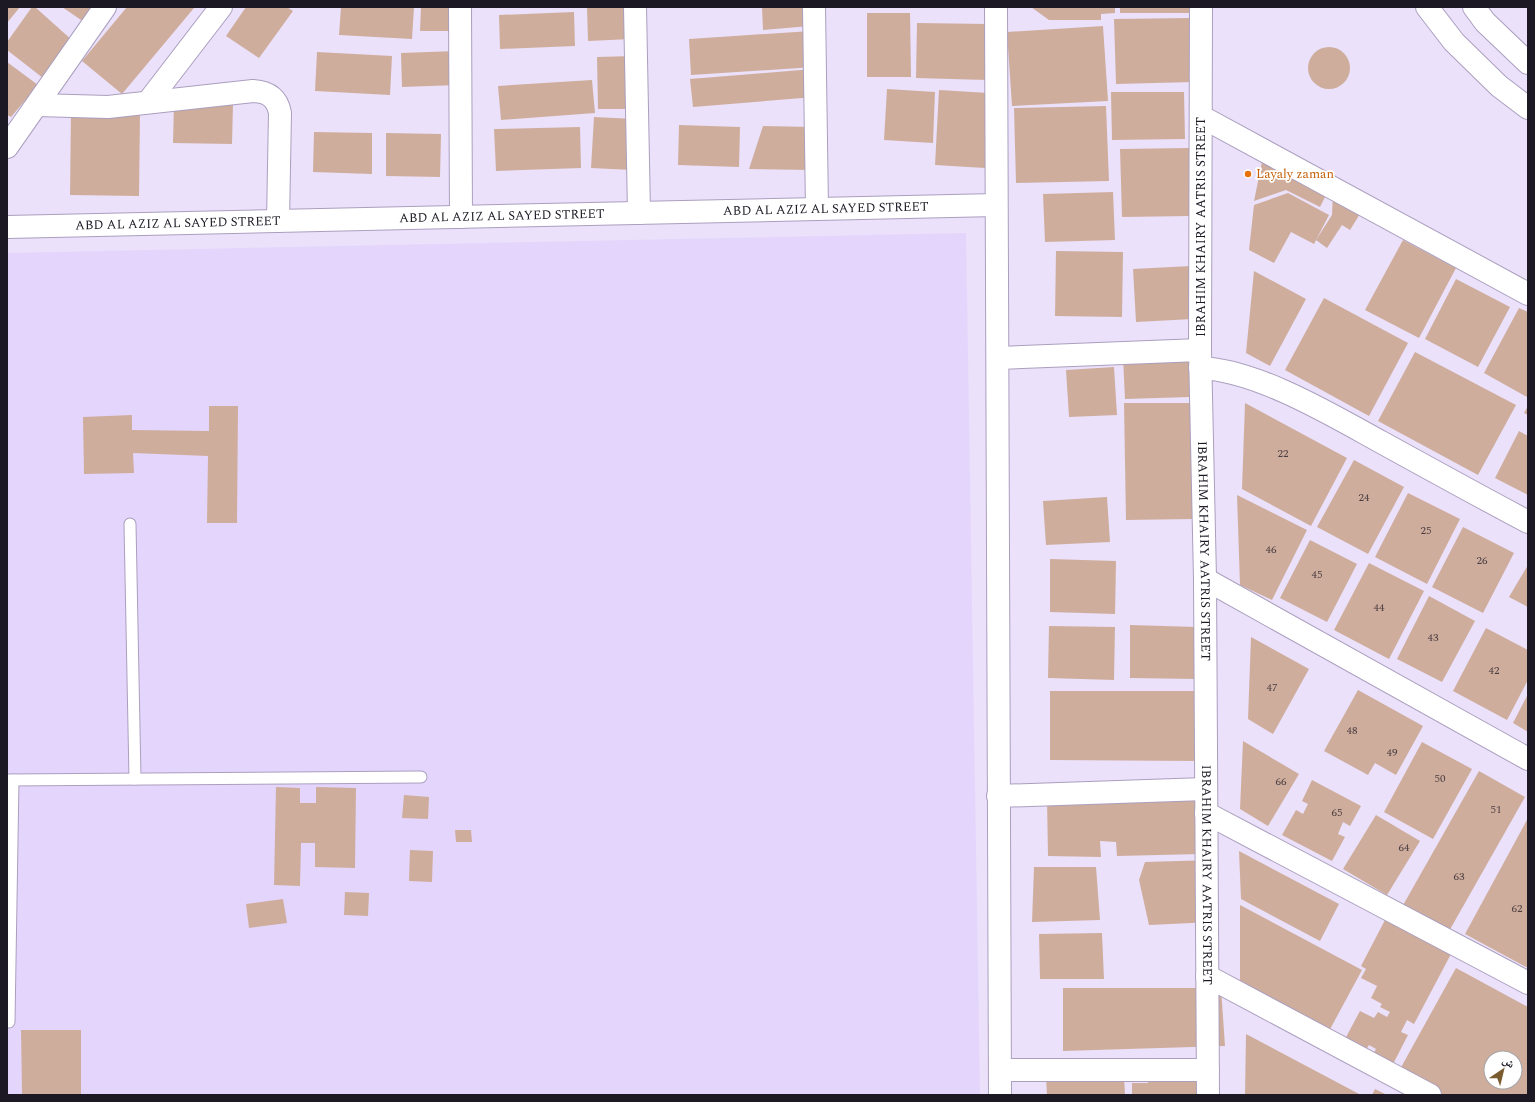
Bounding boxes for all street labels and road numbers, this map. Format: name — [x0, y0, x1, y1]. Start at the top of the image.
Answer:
street label: IBRAHIM KHAIRY AATRIS STREET — [1191, 117, 1211, 337]
street label: ABD AL AZIZ AL SAYED STREET — [723, 196, 929, 221]
street label: ABD AL AZIZ AL SAYED STREET — [399, 204, 605, 228]
street label: ABD AL AZIZ AL SAYED STREET — [75, 211, 281, 235]
street label: IBRAHIM KHAIRY AATRIS STREET — [1192, 441, 1215, 661]
street label: IBRAHIM KHAIRY AATRIS STREET — [1196, 765, 1217, 985]

